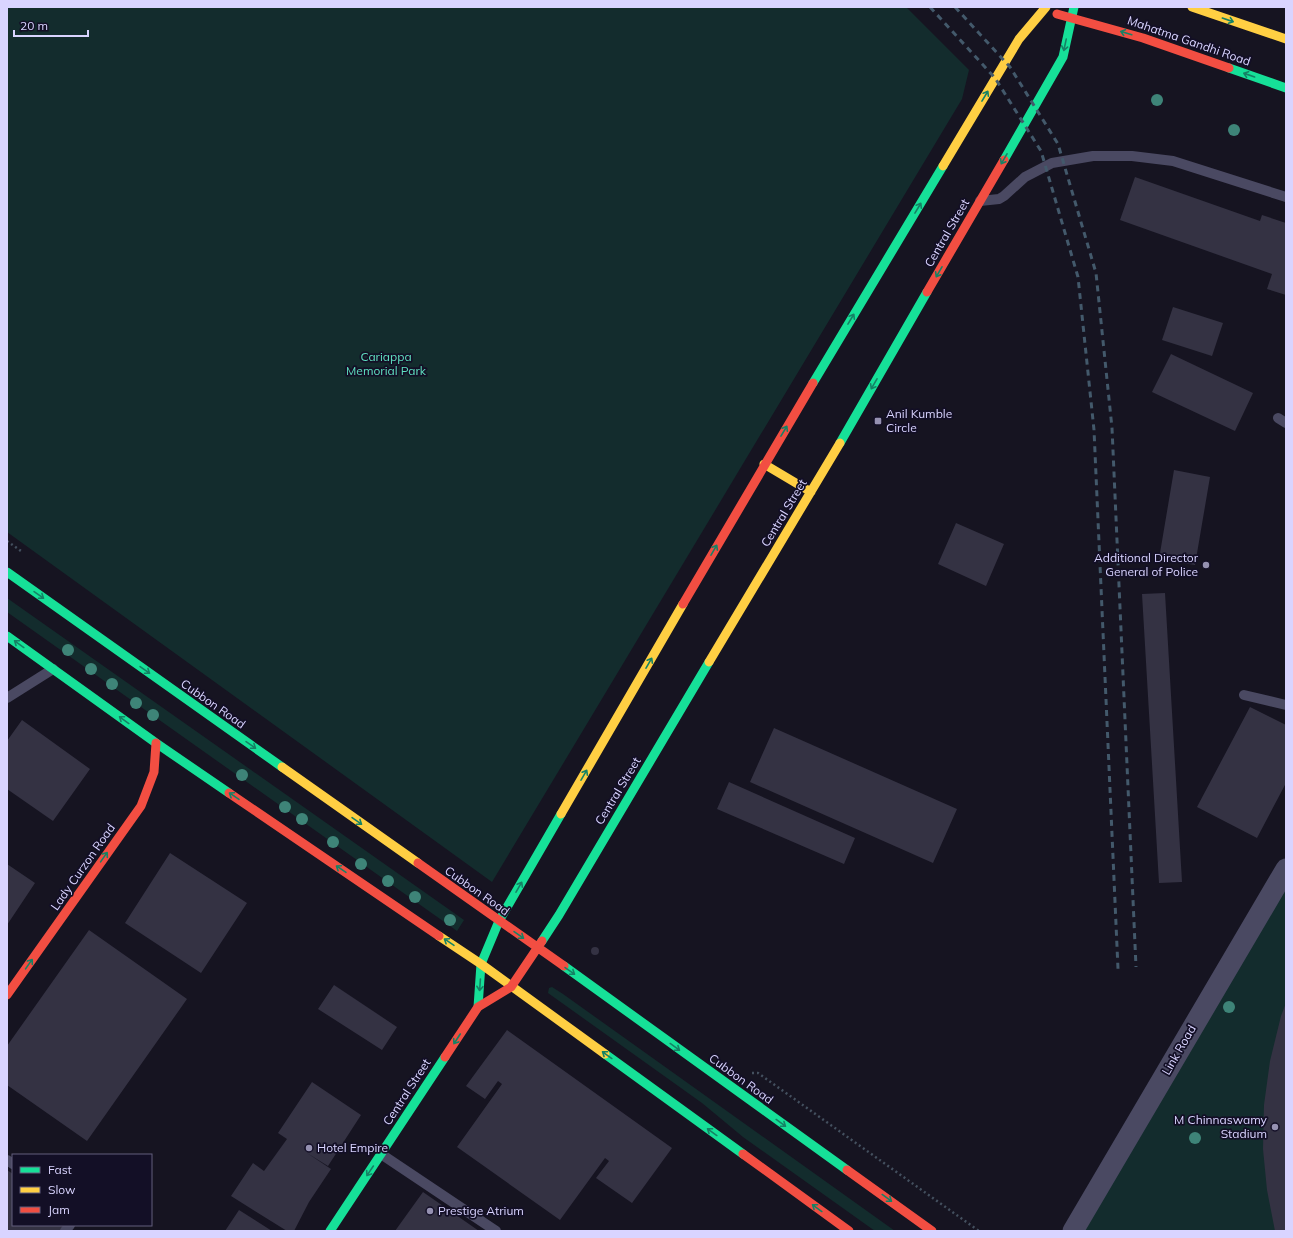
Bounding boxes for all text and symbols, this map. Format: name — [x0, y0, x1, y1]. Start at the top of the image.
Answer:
scale bar — [14, 12, 88, 38]
street label: Mahatma Gandhi Road — [1126, 12, 1253, 69]
one-way arrow — [1222, 16, 1234, 24]
text: 20 m — [20, 18, 48, 33]
one-way arrow — [1121, 28, 1133, 36]
one-way arrow — [1061, 38, 1069, 51]
one-way arrow — [1244, 70, 1256, 78]
one-way arrow — [981, 90, 989, 102]
one-way arrow — [1000, 153, 1008, 165]
street label: Central Street — [921, 196, 972, 270]
one-way arrow — [914, 203, 922, 214]
one-way arrow — [935, 266, 943, 278]
one-way arrow — [848, 313, 856, 325]
park label: Cariappa Memorial Park — [346, 349, 427, 378]
one-way arrow — [870, 378, 878, 390]
place label: Anil Kumble Circle — [886, 406, 952, 435]
marker: Anil Kumble Circle — [873, 416, 883, 426]
one-way arrow — [781, 425, 789, 437]
street label: Central Street — [758, 476, 810, 549]
one-way arrow — [711, 544, 719, 556]
place label: Additional Director General of Police — [1094, 550, 1199, 579]
marker: Additional Director General of Police — [1201, 560, 1211, 570]
one-way arrow — [33, 591, 44, 599]
one-way arrow — [14, 640, 25, 648]
one-way arrow — [646, 657, 654, 669]
one-way arrow — [139, 666, 150, 674]
street label: Cubbon Road — [178, 676, 249, 731]
one-way arrow — [119, 716, 130, 725]
one-way arrow — [245, 741, 256, 749]
street label: Central Street — [592, 754, 644, 827]
one-way arrow — [581, 769, 589, 781]
one-way arrow — [229, 792, 240, 800]
one-way arrow — [351, 817, 362, 825]
street label: Lady Curzon Road — [47, 820, 118, 913]
one-way arrow — [100, 852, 108, 863]
street label: Cubbon Road — [442, 863, 513, 918]
one-way arrow — [336, 865, 347, 873]
one-way arrow — [515, 882, 523, 894]
one-way arrow — [513, 931, 524, 939]
one-way arrow — [444, 938, 455, 946]
one-way arrow — [25, 958, 33, 969]
one-way arrow — [564, 967, 575, 975]
one-way arrow — [476, 978, 483, 991]
street label: Link Road — [1158, 1022, 1199, 1077]
one-way arrow — [453, 1033, 461, 1044]
one-way arrow — [670, 1043, 681, 1051]
street label: Cubbon Road — [706, 1050, 776, 1107]
one-way arrow — [602, 1051, 613, 1059]
street label: Central Street — [380, 1056, 434, 1128]
place label: M Chinnaswamy Stadium — [1174, 1112, 1268, 1141]
one-way arrow — [775, 1118, 786, 1127]
marker: M Chinnaswamy Stadium — [1270, 1122, 1280, 1132]
one-way arrow — [707, 1128, 718, 1136]
place label: Hotel Empire — [317, 1140, 388, 1155]
marker: Hotel Empire — [304, 1143, 314, 1153]
legend — [12, 1154, 152, 1226]
text: Fast — [48, 1162, 72, 1177]
one-way arrow — [366, 1165, 374, 1176]
text: Slow — [48, 1182, 76, 1197]
one-way arrow — [881, 1194, 892, 1202]
text: Jam — [48, 1202, 70, 1217]
place label: Prestige Atrium — [438, 1203, 524, 1218]
one-way arrow — [812, 1204, 823, 1212]
marker: Prestige Atrium — [425, 1206, 435, 1216]

